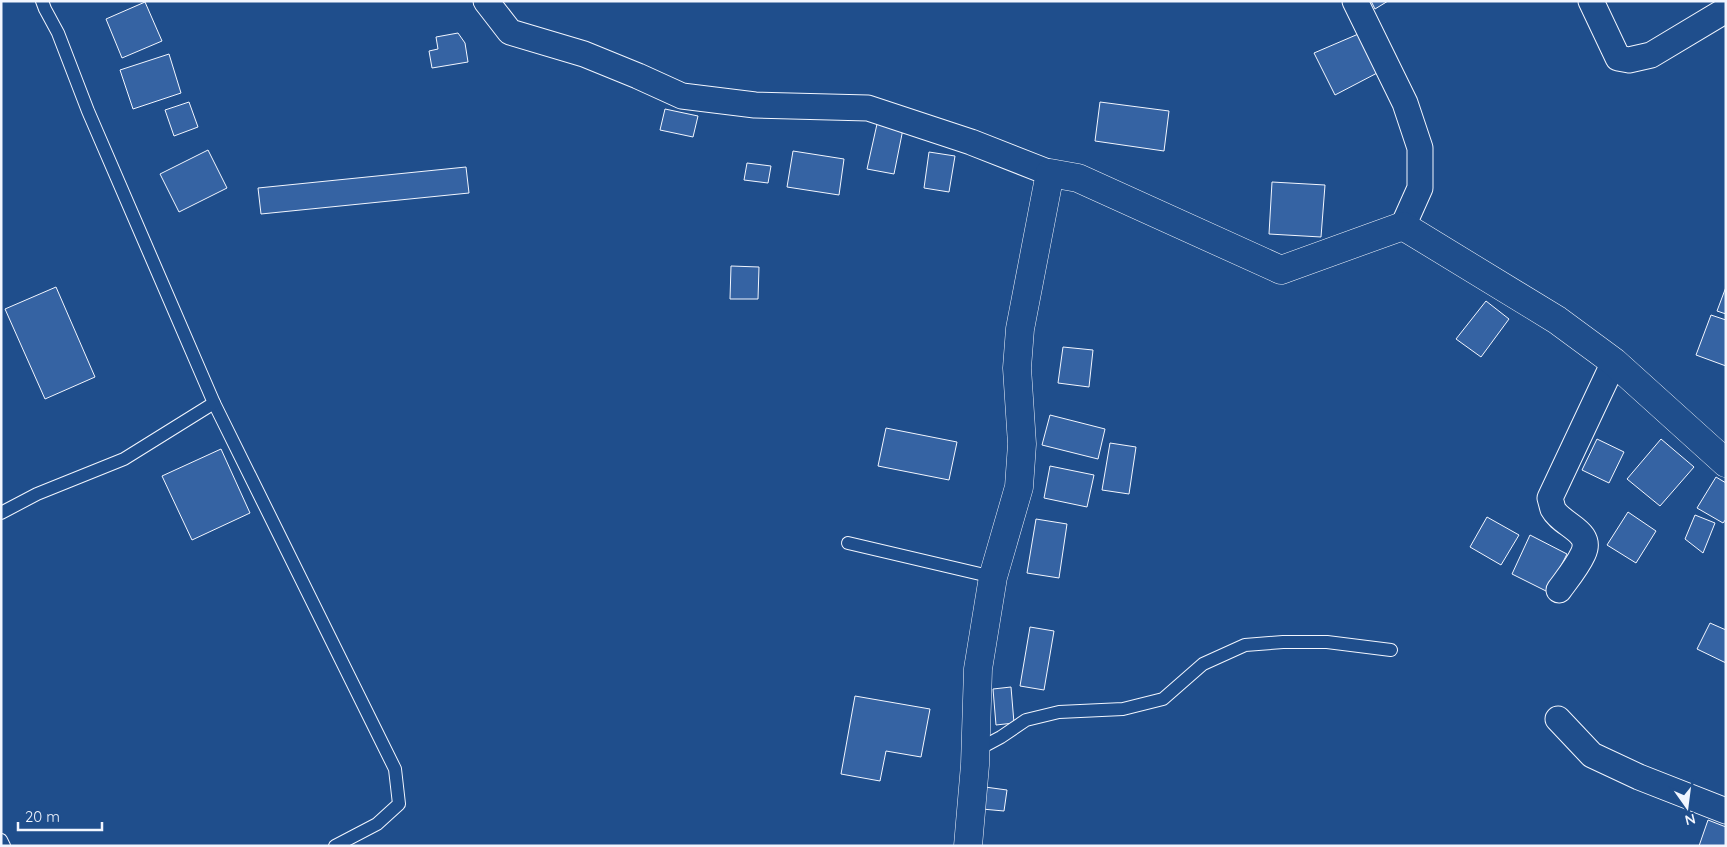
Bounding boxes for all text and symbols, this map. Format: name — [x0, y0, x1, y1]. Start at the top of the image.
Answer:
north arrow — [1662, 782, 1712, 832]
scale bar — [18, 800, 101, 832]
text: 20 m — [25, 807, 60, 826]
text: N — [1683, 810, 1697, 830]

